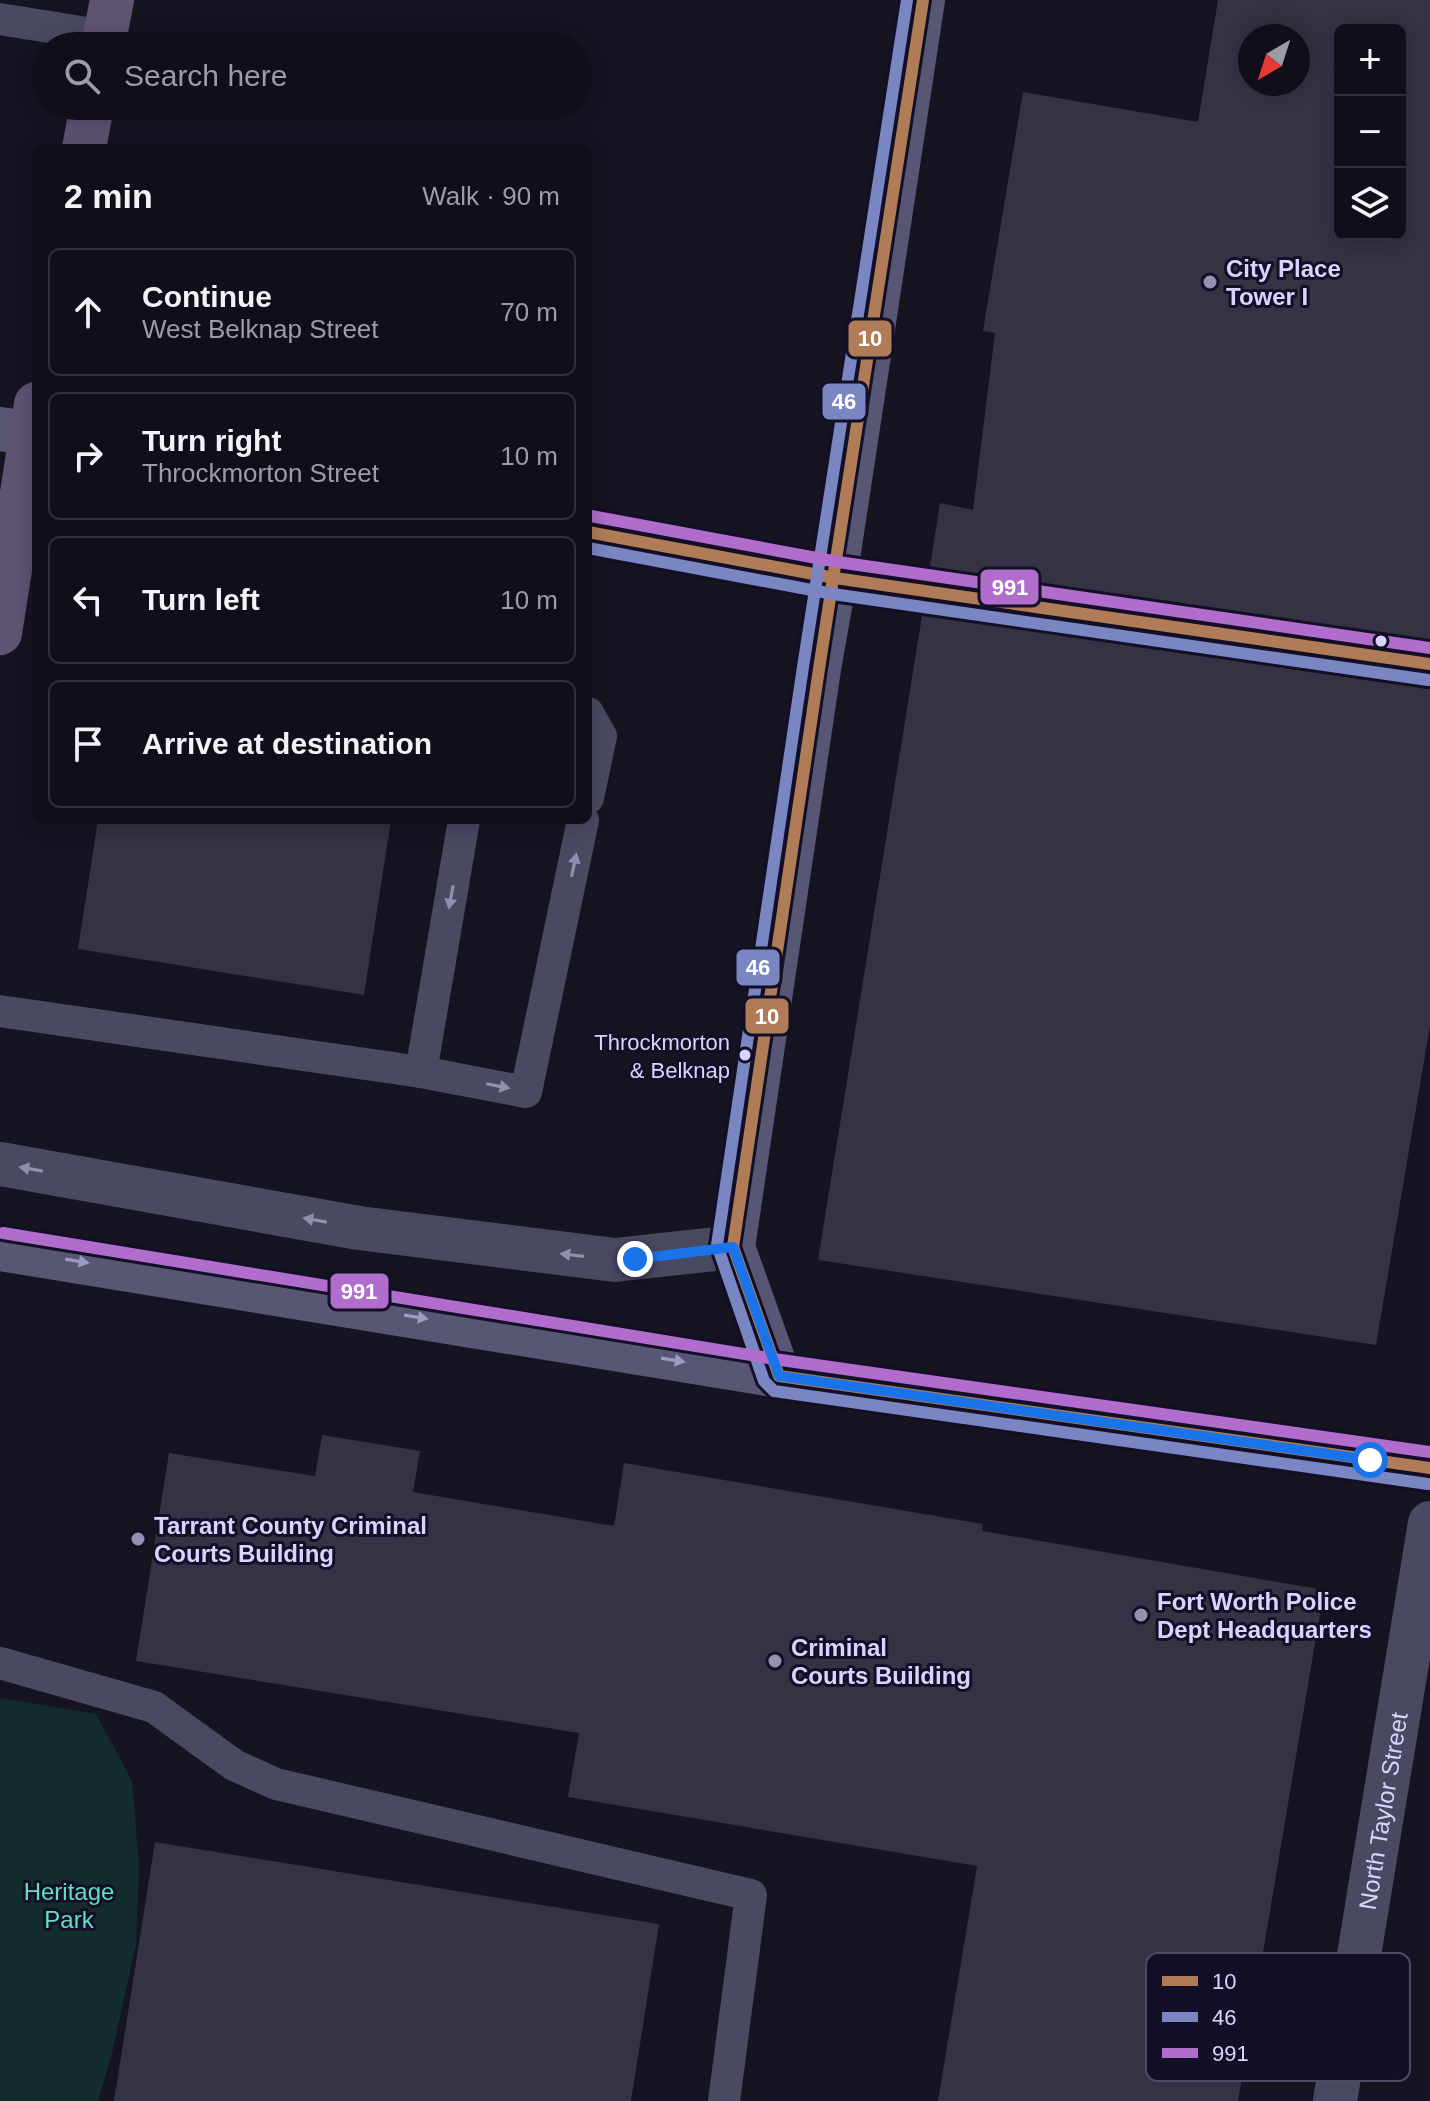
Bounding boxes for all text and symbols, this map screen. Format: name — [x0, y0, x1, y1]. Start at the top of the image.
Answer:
north arrow — [1238, 24, 1310, 96]
map controls — [1334, 24, 1406, 240]
button: + — [1334, 24, 1406, 96]
search box — [32, 32, 592, 120]
icon: search — [60, 54, 104, 98]
text: Search here — [124, 59, 287, 92]
button: − — [1334, 96, 1406, 168]
button: layers — [1334, 168, 1406, 240]
text: 2 min — [64, 177, 153, 215]
text: Walk · 90 m — [422, 181, 560, 211]
place label: City Place Tower I — [1226, 255, 1341, 310]
marker: City Place Tower I — [1201, 273, 1219, 291]
text: Continue — [142, 280, 272, 313]
icon: ahead — [66, 290, 110, 334]
text: 70 m — [500, 297, 558, 327]
text: West Belknap Street — [142, 314, 379, 344]
line badge: 10 — [847, 319, 893, 358]
text: 10 — [858, 326, 882, 351]
line badge: 46 — [821, 382, 867, 421]
text: 46 — [832, 389, 856, 414]
text: Turn right — [142, 424, 281, 457]
icon: right — [66, 434, 110, 478]
text: 10 m — [500, 441, 558, 471]
text: Throckmorton Street — [142, 458, 379, 488]
line badge: 991 — [979, 568, 1040, 606]
text: 991 — [992, 575, 1028, 600]
icon: left — [66, 578, 110, 622]
text: Turn left — [142, 583, 260, 616]
text: 10 m — [500, 585, 558, 615]
unlabelled marker — [1373, 633, 1389, 649]
icon: arrive — [66, 722, 110, 766]
text: Arrive at destination — [142, 727, 432, 760]
one-way arrow — [568, 853, 581, 878]
one-way arrow — [444, 885, 456, 910]
line badge: 46 — [735, 948, 781, 987]
text: 46 — [746, 955, 770, 980]
line badge: 10 — [744, 997, 790, 1035]
text: 10 — [755, 1004, 779, 1029]
place label: Throckmorton & Belknap — [594, 1030, 730, 1083]
marker: Throckmorton & Belknap — [737, 1047, 753, 1063]
one-way arrow — [485, 1081, 510, 1093]
one-way arrow — [18, 1163, 43, 1175]
one-way arrow — [302, 1213, 327, 1225]
route end — [617, 1241, 653, 1277]
one-way arrow — [559, 1248, 584, 1261]
one-way arrow — [65, 1256, 90, 1268]
line badge: 991 — [329, 1272, 390, 1310]
text: 991 — [341, 1279, 377, 1304]
one-way arrow — [404, 1312, 429, 1324]
one-way arrow — [661, 1354, 686, 1366]
route start — [1352, 1442, 1388, 1478]
place label: Tarrant County Criminal Courts Building — [154, 1512, 427, 1567]
marker: Tarrant County Criminal Courts Building — [129, 1530, 147, 1548]
place label: Fort Worth Police Dept Headquarters — [1157, 1588, 1372, 1643]
marker: Fort Worth Police Dept Headquarters — [1132, 1606, 1150, 1624]
place label: Criminal Courts Building — [791, 1634, 971, 1689]
marker: Criminal Courts Building — [766, 1652, 784, 1670]
street label: North Taylor Street — [1353, 1710, 1412, 1912]
park label: Heritage Park — [24, 1878, 114, 1933]
legend — [1146, 1953, 1410, 2081]
text: 10 — [1212, 1969, 1236, 1994]
text: 46 — [1212, 2005, 1236, 2030]
text: 991 — [1212, 2041, 1249, 2066]

